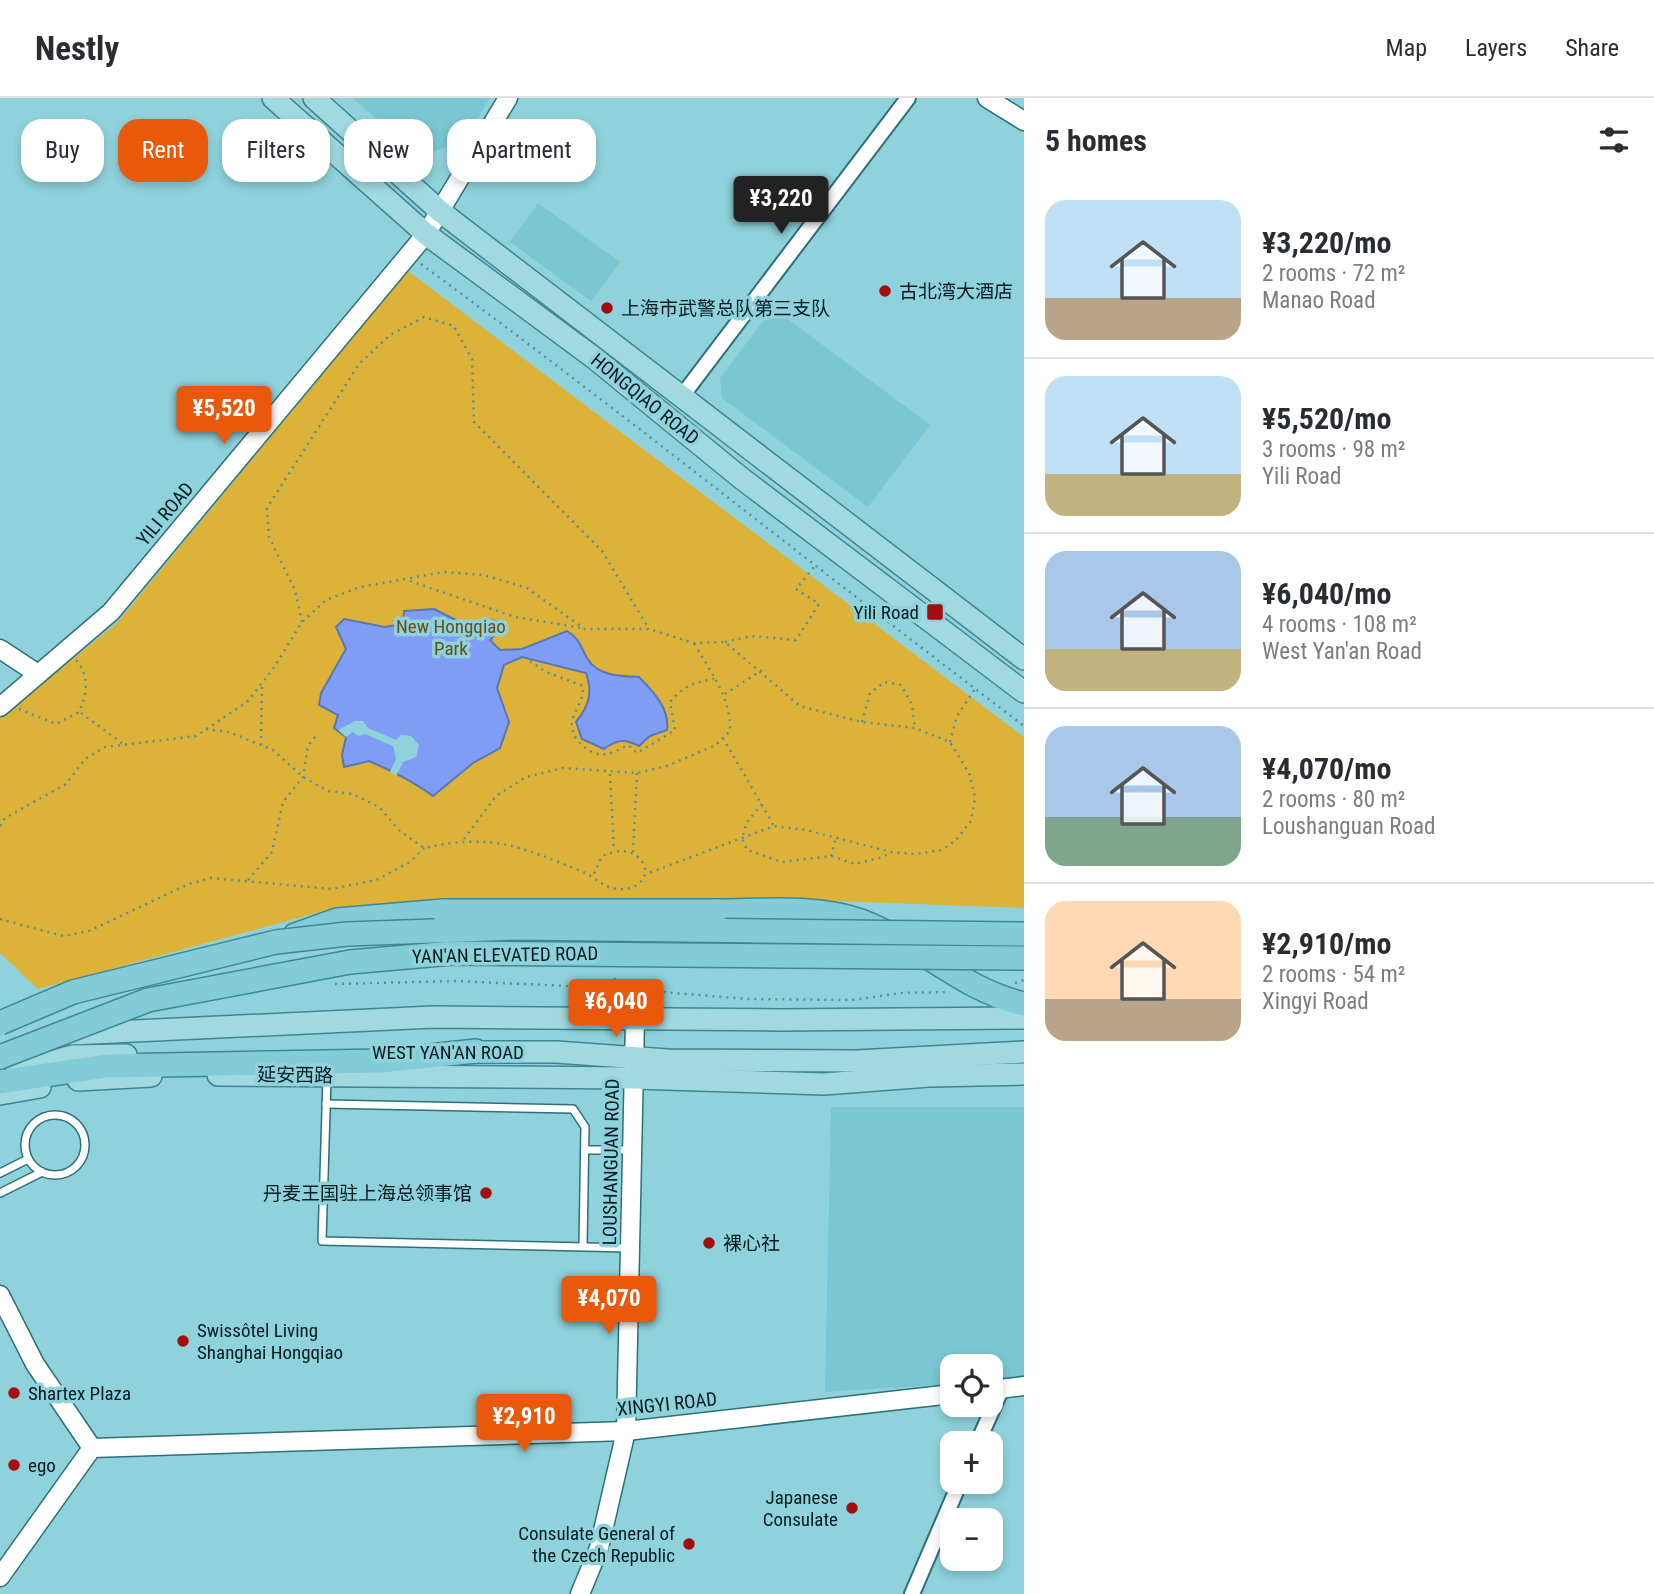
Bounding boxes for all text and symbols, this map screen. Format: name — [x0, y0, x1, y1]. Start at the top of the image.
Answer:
text: Nestly — [35, 29, 119, 68]
text: Map — [1386, 34, 1427, 62]
text: Layers — [1465, 34, 1527, 62]
text: Share — [1565, 34, 1619, 62]
chip: Buy — [21, 119, 104, 182]
chip: Rent — [118, 119, 208, 182]
chip: Filters — [222, 119, 330, 182]
chip: New — [344, 119, 433, 182]
chip: Apartment — [447, 119, 596, 182]
icon: filters — [1595, 121, 1633, 159]
text: 5 homes — [1045, 123, 1147, 158]
pin: ¥3,220 — [724, 176, 838, 236]
text: ¥3,220 — [749, 185, 813, 212]
text: ¥3,220/mo — [1262, 225, 1391, 260]
icon: home — [1101, 228, 1185, 312]
text: 2 rooms · 72 m² — [1262, 260, 1405, 287]
place label: 古北湾大酒店 — [899, 280, 1013, 303]
marker: 古北湾大酒店 — [877, 283, 893, 299]
text: Manao Road — [1262, 287, 1376, 314]
place label: 上海市武警总队第三支队 — [621, 297, 830, 320]
marker: 上海市武警总队第三支队 — [599, 300, 615, 316]
street label: HONGQIAO ROAD — [586, 348, 704, 450]
pin: ¥5,520 — [167, 386, 281, 446]
text: ¥5,520 — [192, 395, 256, 422]
text: ¥5,520/mo — [1262, 401, 1391, 436]
icon: home — [1101, 404, 1185, 488]
text: 3 rooms · 98 m² — [1262, 436, 1405, 463]
text: Yili Road — [1262, 463, 1341, 490]
street label: YILI ROAD — [132, 478, 198, 550]
text: ¥6,040/mo — [1262, 576, 1391, 611]
icon: home — [1101, 579, 1185, 663]
place label: Yili Road — [853, 601, 919, 624]
marker: Yili Road — [925, 602, 945, 622]
text: 4 rooms · 108 m² — [1262, 611, 1417, 638]
park label: New Hongqiao Park — [396, 615, 506, 660]
text: West Yan'an Road — [1262, 638, 1422, 665]
text: ¥4,070/mo — [1262, 751, 1391, 786]
icon: home — [1101, 754, 1185, 838]
text: 2 rooms · 80 m² — [1262, 786, 1405, 813]
text: Loushanguan Road — [1262, 813, 1435, 840]
text: ¥2,910/mo — [1262, 926, 1391, 961]
icon: home — [1101, 929, 1185, 1013]
street label: YAN'AN ELEVATED ROAD — [412, 942, 598, 968]
text: 2 rooms · 54 m² — [1262, 961, 1405, 988]
pin: ¥6,040 — [559, 979, 673, 1039]
text: ¥6,040 — [584, 988, 648, 1015]
text: Xingyi Road — [1262, 988, 1369, 1015]
street label: WEST YAN'AN ROAD — [372, 1041, 524, 1064]
street label: 延安西路 — [257, 1063, 333, 1087]
street label: LOUSHANGUAN ROAD — [598, 1078, 624, 1246]
place label: 丹麦王国驻上海总领事馆 — [263, 1182, 472, 1205]
marker: 丹麦王国驻上海总领事馆 — [478, 1185, 494, 1201]
place label: 裸心社 — [723, 1232, 780, 1255]
marker: 裸心社 — [701, 1235, 717, 1251]
pin: ¥4,070 — [552, 1276, 666, 1336]
text: ¥4,070 — [577, 1285, 641, 1312]
place label: Swissôtel Living Shanghai Hongqiao — [197, 1319, 343, 1364]
marker: Swissôtel Living Shanghai Hongqiao — [175, 1333, 191, 1349]
map controls — [940, 1354, 1003, 1571]
button: locate — [940, 1354, 1003, 1417]
place label: Shartex Plaza — [28, 1382, 131, 1405]
marker: Shartex Plaza — [6, 1385, 22, 1401]
street label: XINGYI ROAD — [616, 1387, 718, 1421]
pin: ¥2,910 — [467, 1394, 581, 1454]
text: ¥2,910 — [492, 1403, 556, 1430]
button: + — [940, 1431, 1003, 1494]
place label: ego — [28, 1454, 56, 1477]
marker: ego — [6, 1457, 22, 1473]
place label: Japanese Consulate — [763, 1486, 838, 1531]
marker: Japanese Consulate — [844, 1500, 860, 1516]
button: − — [940, 1508, 1003, 1571]
place label: Consulate General of the Czech Republic — [518, 1522, 675, 1567]
marker: Consulate General of the Czech Republic — [681, 1536, 697, 1552]

